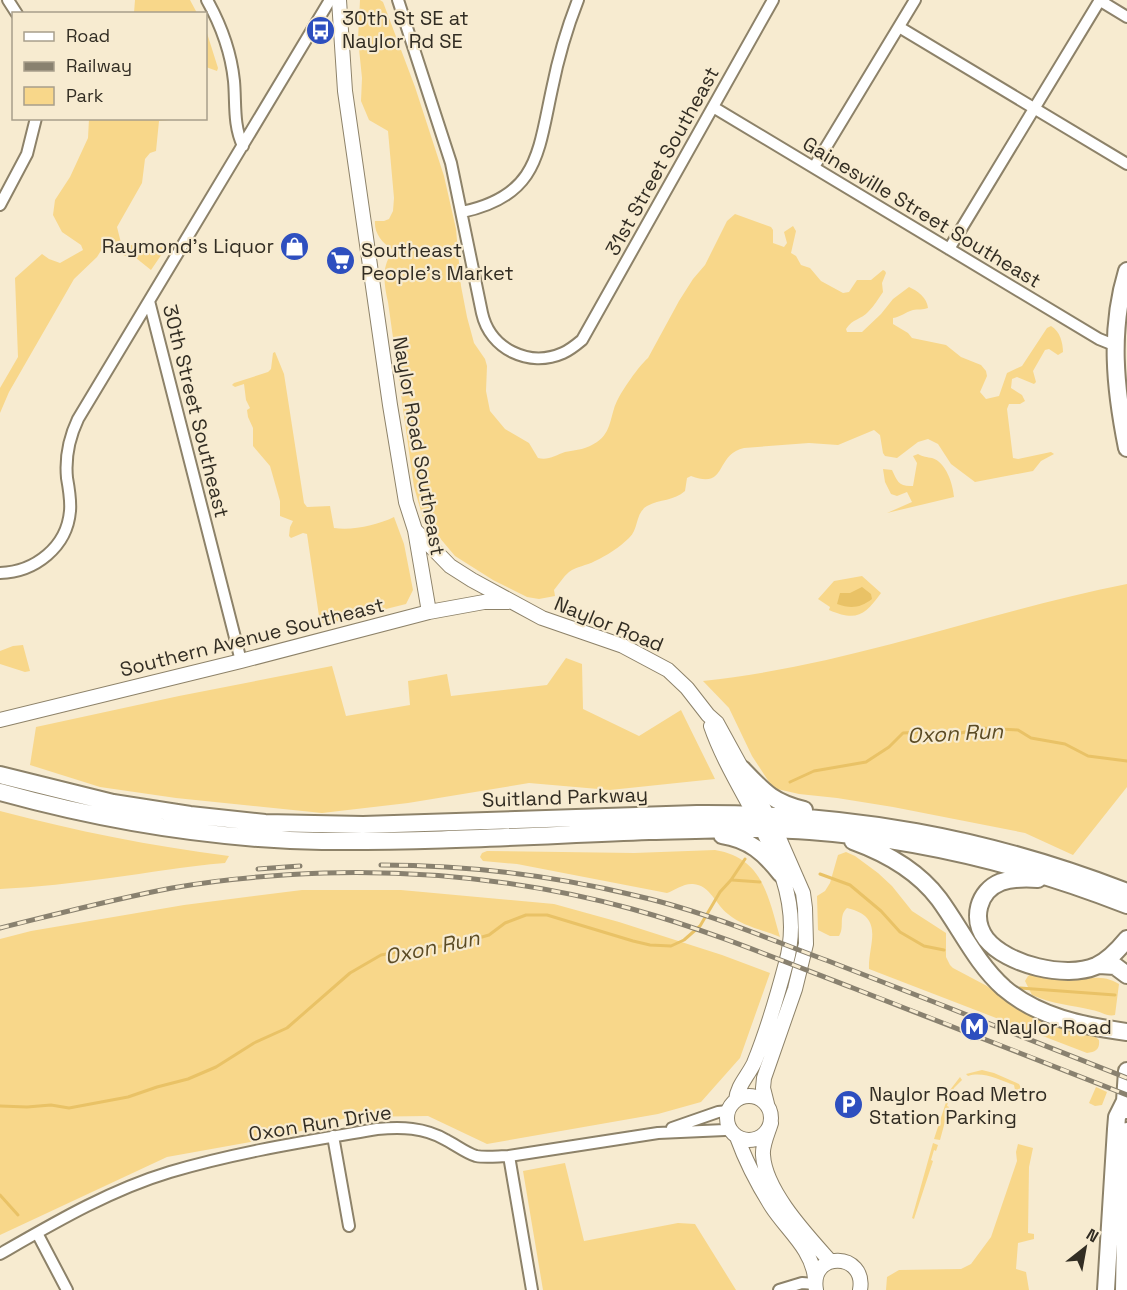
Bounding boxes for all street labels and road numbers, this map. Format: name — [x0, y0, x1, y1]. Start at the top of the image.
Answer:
street label: 31st Street Southeast — [599, 62, 725, 260]
street label: Gainesville Street Southeast — [798, 130, 1046, 294]
street label: 30th Street Southeast — [157, 302, 235, 520]
street label: Naylor Road Southeast — [387, 334, 451, 558]
street label: Naylor Road — [550, 590, 668, 658]
street label: Southern Avenue Southeast — [117, 592, 387, 682]
street label: Suitland Parkway — [481, 781, 649, 813]
street label: Oxon Run Drive — [247, 1099, 393, 1147]

